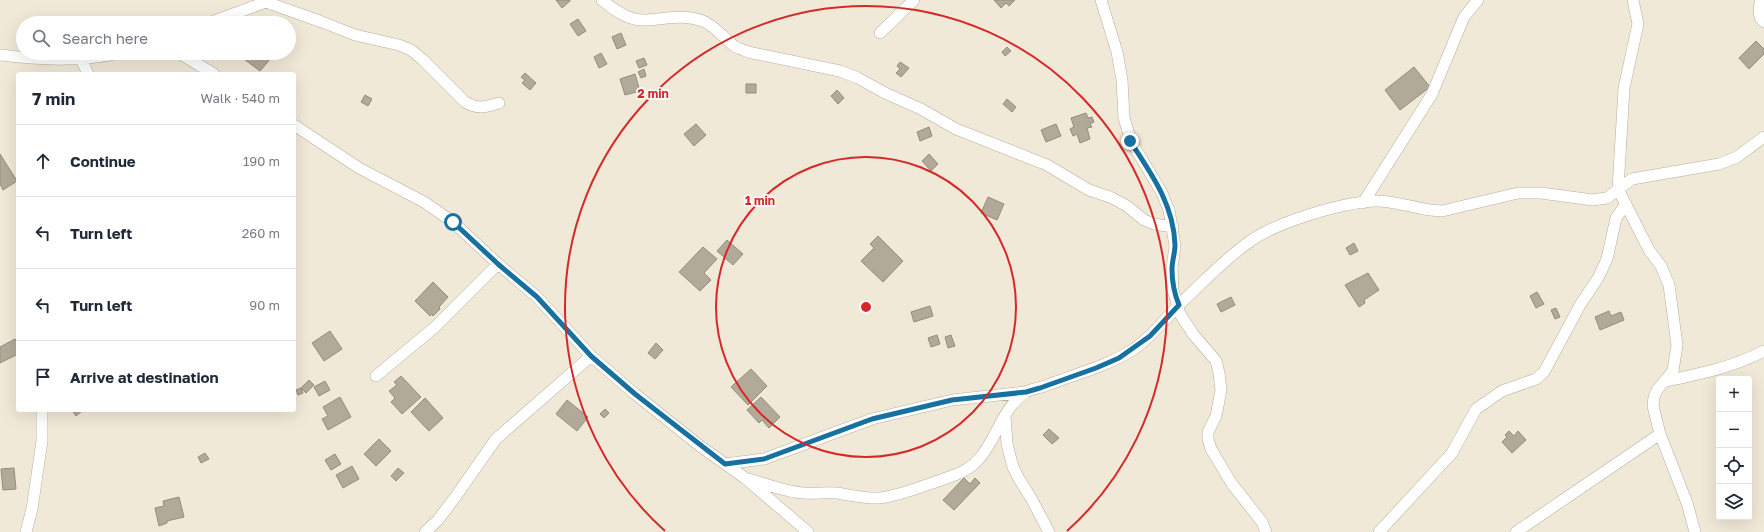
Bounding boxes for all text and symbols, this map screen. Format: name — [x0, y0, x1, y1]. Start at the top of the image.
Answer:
search box — [16, 16, 296, 60]
icon: search — [30, 27, 52, 49]
text: Search here — [62, 29, 148, 47]
text: 2 min — [637, 86, 669, 101]
text: 7 min — [32, 88, 75, 109]
text: Walk · 540 m — [201, 90, 280, 106]
route end — [1121, 132, 1139, 150]
icon: ahead — [32, 150, 54, 172]
text: Continue — [70, 152, 136, 170]
text: 190 m — [243, 153, 280, 169]
text: 1 min — [745, 193, 775, 208]
route start — [444, 213, 462, 231]
icon: left — [32, 222, 54, 244]
text: Turn left — [70, 224, 132, 242]
text: 260 m — [242, 225, 280, 241]
icon: left — [32, 294, 54, 316]
text: Turn left — [70, 296, 132, 314]
text: 90 m — [249, 297, 280, 313]
centre of rings — [859, 300, 873, 314]
icon: arrive — [32, 366, 54, 388]
text: Arrive at destination — [70, 368, 219, 386]
map controls — [1716, 376, 1752, 520]
button: + — [1716, 376, 1752, 412]
button: − — [1716, 412, 1752, 448]
button: locate — [1716, 448, 1752, 484]
button: layers — [1716, 484, 1752, 520]

